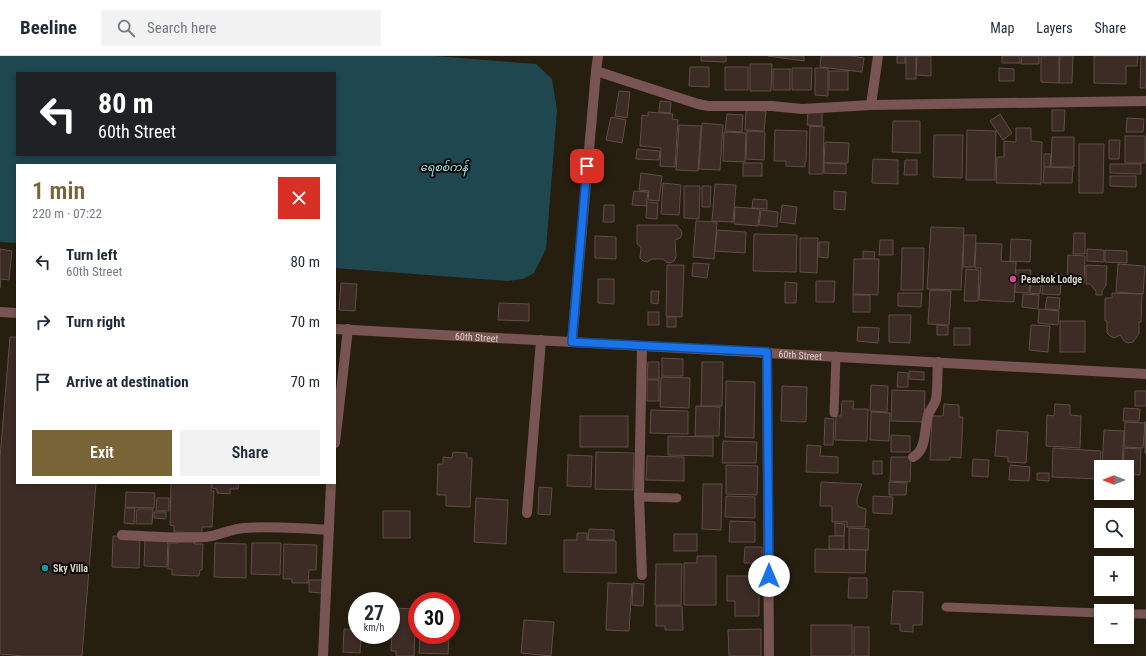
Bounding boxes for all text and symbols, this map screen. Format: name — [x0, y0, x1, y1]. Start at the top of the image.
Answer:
search box — [101, 10, 381, 46]
text: Beeline — [20, 16, 77, 39]
icon: search — [115, 17, 137, 39]
text: Search here — [147, 19, 217, 37]
text: Map — [990, 20, 1014, 36]
text: Layers — [1036, 20, 1073, 36]
text: Share — [1095, 20, 1126, 36]
text: 80 m — [98, 87, 154, 120]
icon: left — [32, 88, 84, 140]
text: 60th Street — [98, 121, 176, 142]
pin — [570, 149, 604, 183]
icon: arrive — [576, 155, 598, 177]
water label: ရေစစ်ကန် — [420, 159, 469, 177]
text: 1 min — [32, 177, 85, 205]
button: close — [278, 177, 320, 219]
text: 220 m · 07:22 — [32, 206, 102, 221]
text: Turn left — [66, 246, 117, 264]
icon: left — [32, 251, 54, 273]
text: 80 m — [290, 253, 320, 271]
text: 60th Street — [66, 264, 122, 279]
marker: Peackok Lodge — [1008, 274, 1018, 284]
place label: Peackok Lodge — [1021, 274, 1082, 285]
icon: right — [32, 311, 54, 333]
text: Turn right — [66, 313, 125, 331]
text: 70 m — [290, 313, 320, 331]
street label: 60th Street — [455, 330, 499, 344]
street label: 60th Street — [778, 348, 822, 362]
icon: arrive — [32, 371, 54, 393]
text: Arrive at destination — [66, 373, 189, 391]
text: 70 m — [290, 373, 320, 391]
button: Exit — [32, 430, 172, 476]
button: Share — [180, 430, 320, 476]
north arrow — [1094, 460, 1134, 500]
map controls — [1094, 460, 1134, 644]
button: search — [1094, 508, 1134, 548]
position arrow — [748, 555, 790, 597]
button: + — [1094, 556, 1134, 596]
marker: Sky Villa — [40, 563, 50, 573]
place label: Sky Villa — [53, 563, 88, 574]
speed limit sign: 30 — [408, 592, 460, 644]
text: 27 — [364, 601, 384, 625]
button: − — [1094, 604, 1134, 644]
text: km/h — [364, 622, 384, 633]

